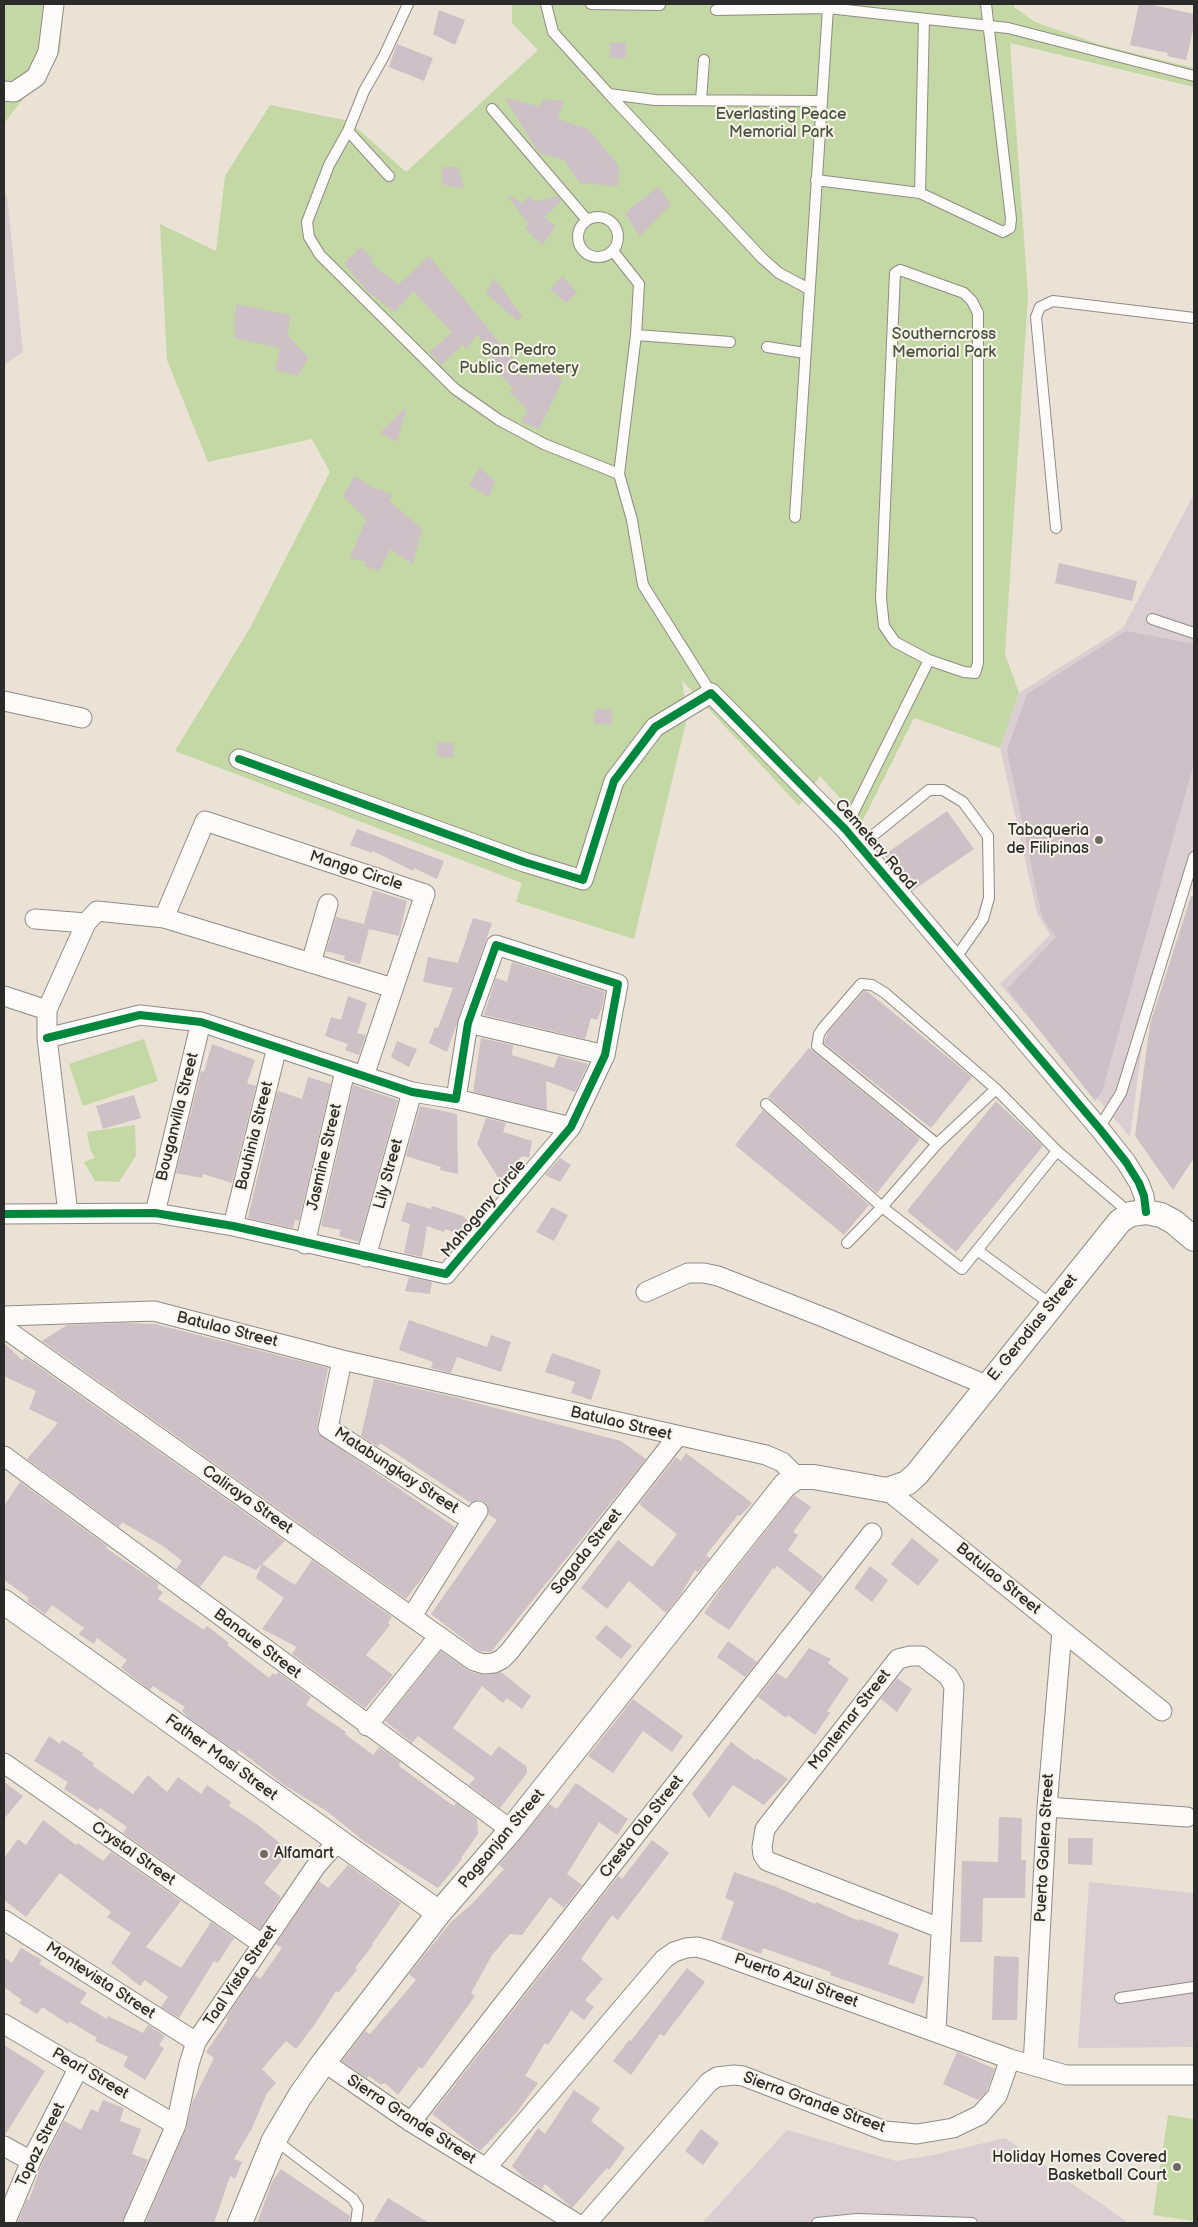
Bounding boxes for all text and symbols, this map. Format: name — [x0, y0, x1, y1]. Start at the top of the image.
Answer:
park label: Everlasting Peace Memorial Park — [716, 105, 846, 143]
park label: Southerncross Memorial Park — [892, 325, 996, 363]
park label: San Pedro Public Cemetery — [459, 341, 579, 379]
street label: Cemetery Road — [830, 796, 920, 894]
place label: Tabaqueria de Filipinas — [1006, 821, 1089, 859]
marker: Tabaqueria de Filipinas — [1093, 834, 1105, 846]
street label: Mango Circle — [307, 847, 405, 895]
street label: Bouganvilla Street — [153, 1051, 203, 1183]
street label: Bauhinia Street — [232, 1080, 278, 1192]
street label: Jasmine Street — [303, 1102, 347, 1212]
street label: Lily Street — [370, 1137, 408, 1211]
street label: Mahogany Circle — [438, 1156, 530, 1262]
street label: E. Gerodias Street — [984, 1271, 1082, 1385]
street label: Batulao Street — [174, 1308, 280, 1352]
street label: Batulao Street — [568, 1403, 674, 1445]
street label: Matabungkay Street — [330, 1424, 462, 1518]
street label: Caliraya Street — [198, 1462, 296, 1538]
street label: Sagada Street — [548, 1505, 626, 1599]
street label: Batulao Street — [952, 1539, 1044, 1619]
street label: Banaue Street — [209, 1605, 305, 1683]
street label: Montemar Street — [805, 1666, 895, 1774]
street label: Father Masi Street — [161, 1711, 281, 1805]
street label: Cresta Ola Street — [596, 1772, 688, 1882]
street label: Puerto Galera Street — [1032, 1773, 1058, 1923]
street label: Pagsanjan Street — [455, 1785, 549, 1893]
street label: Crystal Street — [87, 1818, 179, 1890]
place label: Alfamart — [274, 1844, 334, 1864]
marker: Alfamart — [258, 1848, 270, 1860]
street label: Taal Vista Street — [200, 1922, 282, 2030]
street label: Montevista Street — [42, 1938, 158, 2024]
street label: Puerto Azul Street — [731, 1950, 861, 2012]
street label: Pearl Street — [48, 2044, 132, 2104]
street label: Sierra Grande Street — [740, 2068, 888, 2138]
street label: Sierra Grande Street — [343, 2071, 479, 2169]
street label: Topaz Street — [12, 2100, 70, 2190]
place label: Holiday Homes Covered Basketball Court — [992, 2148, 1167, 2186]
marker: Holiday Homes Covered Basketball Court — [1171, 2161, 1183, 2173]

